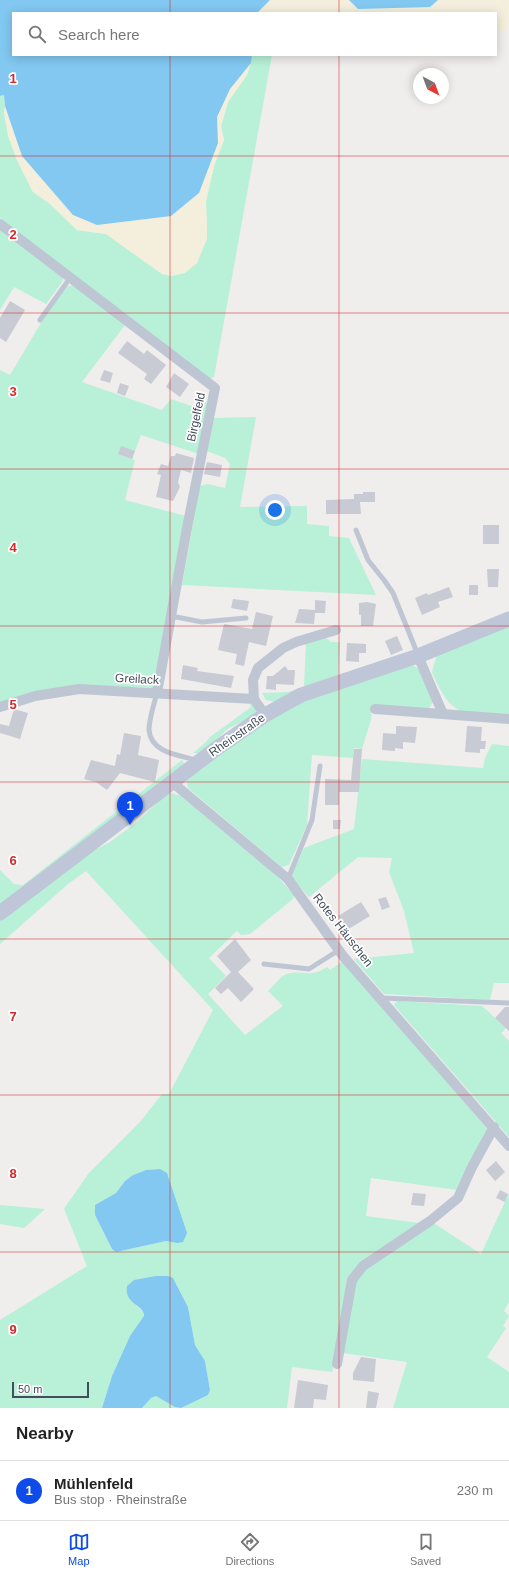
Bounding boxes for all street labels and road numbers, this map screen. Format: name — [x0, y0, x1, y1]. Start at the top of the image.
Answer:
street label: Birgelfeld — [184, 391, 208, 443]
street label: Greilack — [115, 671, 160, 687]
street label: Rheinstraße — [206, 710, 268, 759]
street label: Rotes Häuschen — [310, 891, 376, 969]

